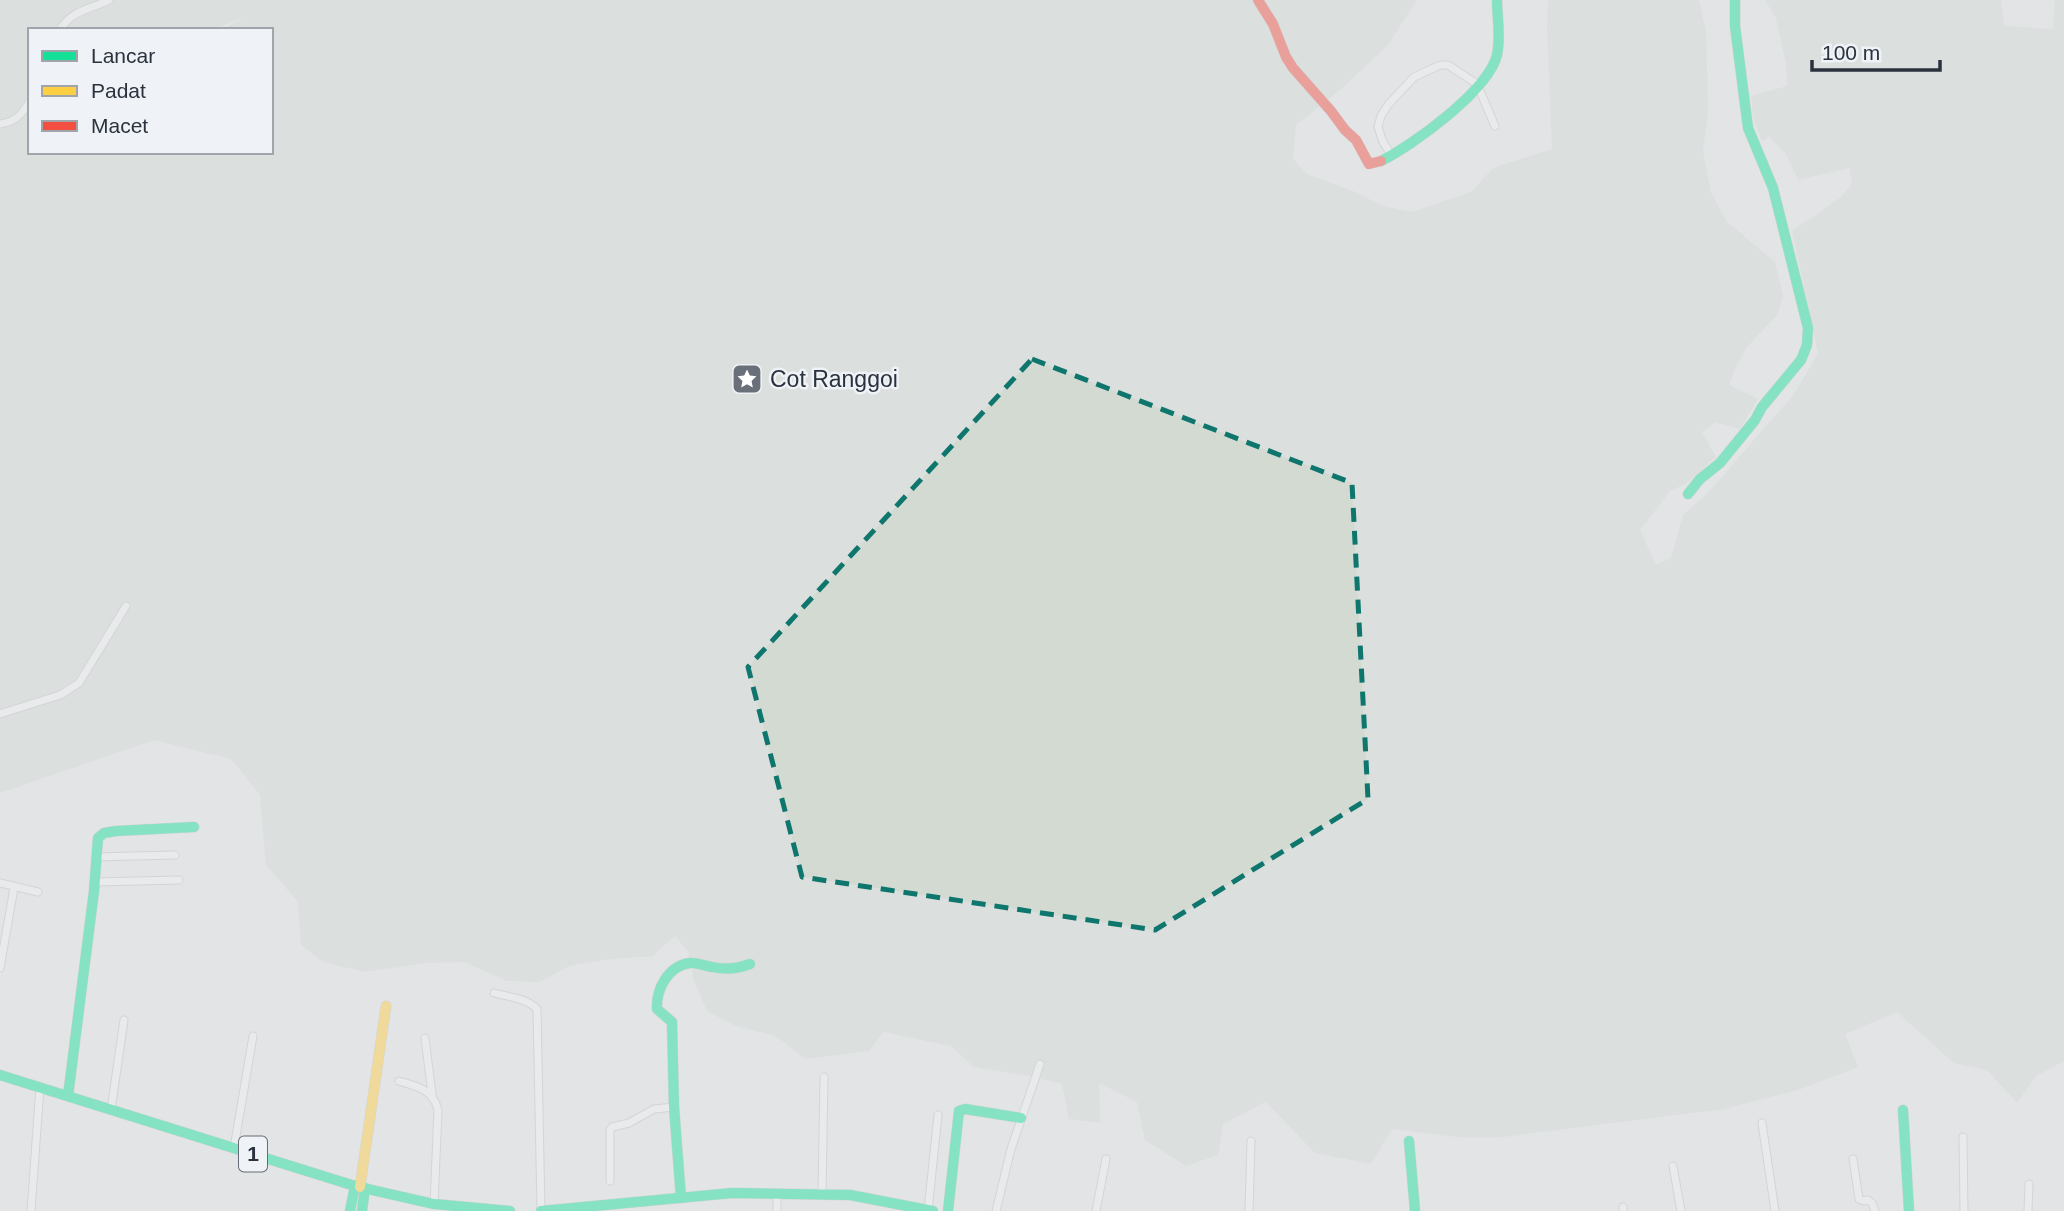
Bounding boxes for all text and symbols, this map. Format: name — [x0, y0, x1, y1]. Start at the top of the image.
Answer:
legend — [28, 28, 273, 154]
scale bar — [1812, 28, 1940, 72]
text: 100 m — [1822, 41, 1880, 64]
text: Lancar — [91, 44, 155, 67]
text: Padat — [91, 79, 146, 102]
text: Macet — [91, 114, 148, 137]
place icon: Cot Ranggoi — [730, 362, 764, 396]
place label: Cot Ranggoi — [770, 366, 898, 392]
road number: 1 — [239, 1136, 267, 1172]

